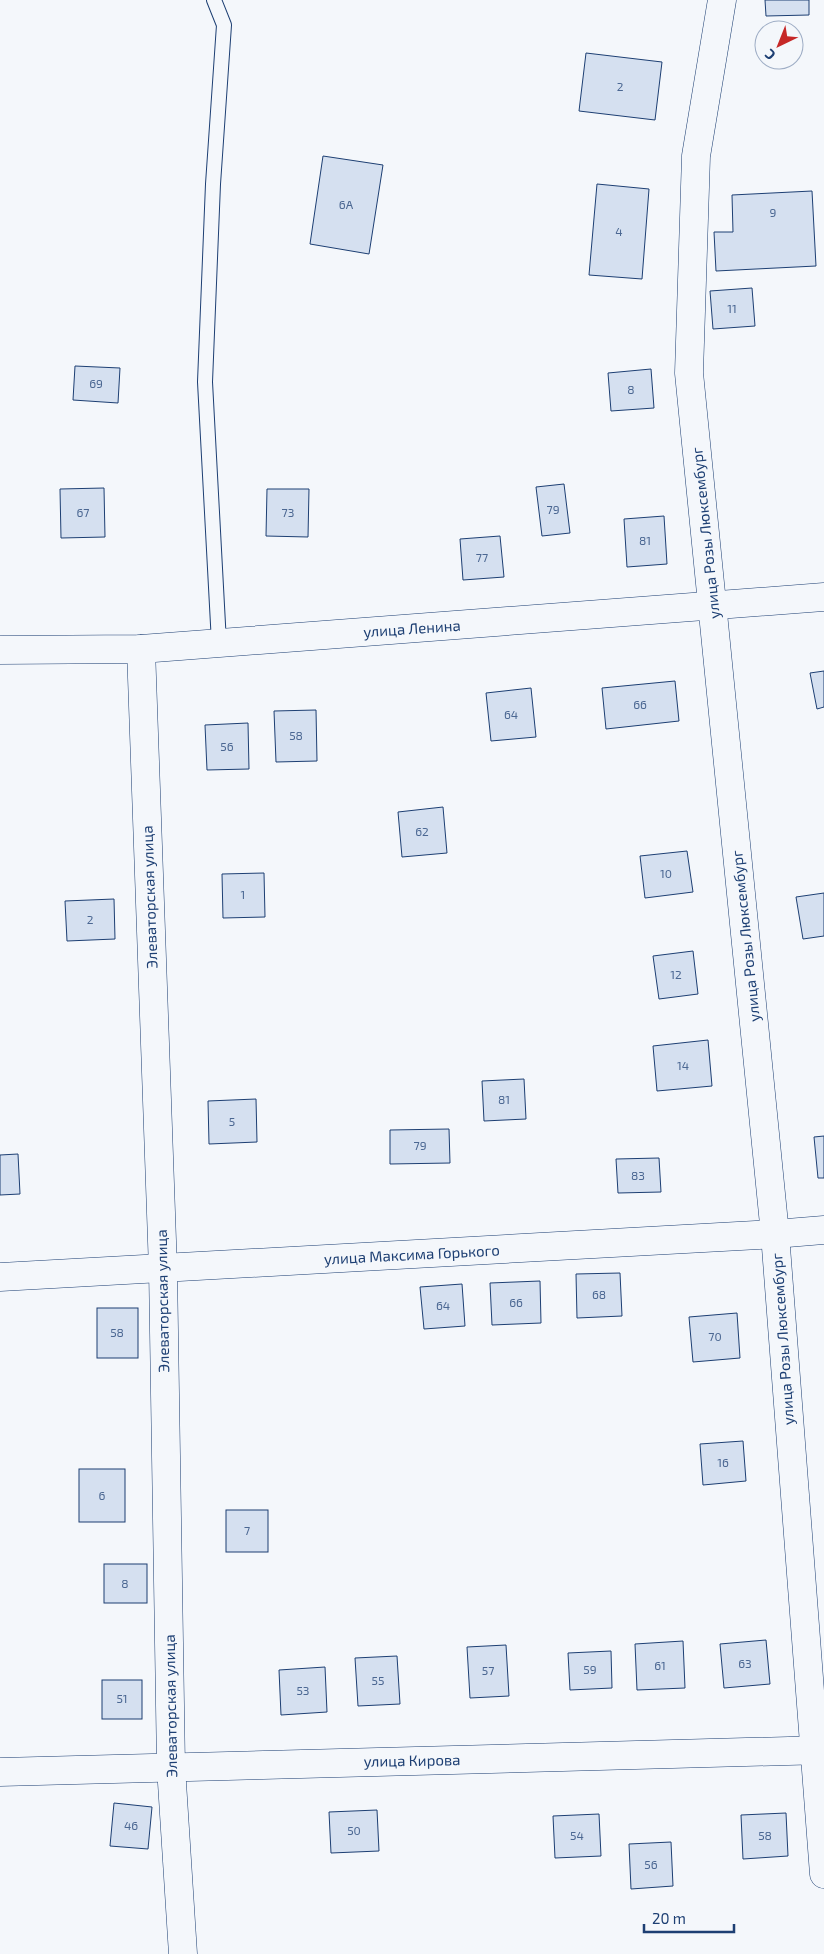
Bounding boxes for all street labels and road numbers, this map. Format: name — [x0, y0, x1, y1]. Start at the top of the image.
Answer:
street label: улица Розы Люксембург — [687, 446, 724, 620]
street label: улица Ленина — [363, 616, 461, 641]
street label: Элеваторская улица — [138, 825, 161, 969]
street label: улица Розы Люксембург — [727, 849, 764, 1023]
street label: Элеваторская улица — [152, 1229, 173, 1373]
street label: улица Максима Горького — [324, 1240, 500, 1269]
street label: улица Розы Люксембург — [767, 1252, 798, 1426]
street label: Элеваторская улица — [160, 1634, 181, 1778]
street label: улица Кирова — [363, 1750, 461, 1771]

